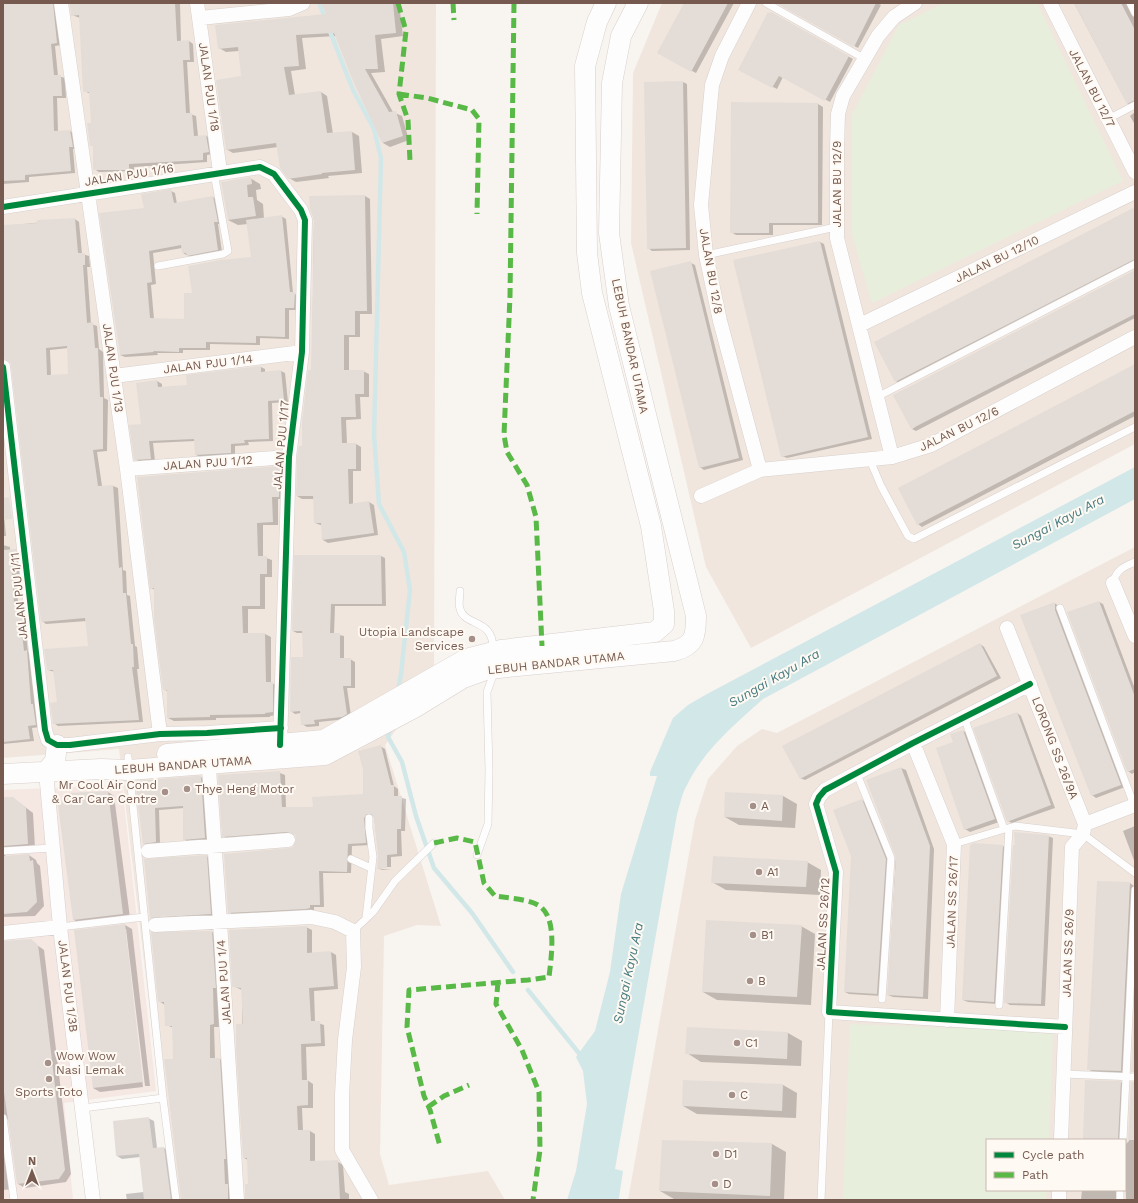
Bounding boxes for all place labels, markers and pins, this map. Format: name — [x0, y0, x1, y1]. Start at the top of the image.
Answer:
place label: Utopia Landscape Services — [359, 625, 464, 653]
marker: Utopia Landscape Services — [467, 634, 477, 644]
place label: Mr Cool Air Cond & Car Care Centre — [52, 778, 157, 806]
place label: Thye Heng Motor — [195, 782, 294, 796]
marker: Thye Heng Motor — [182, 784, 192, 794]
marker: Mr Cool Air Cond & Car Care Centre — [160, 787, 170, 797]
place label: A — [761, 799, 769, 813]
marker: A — [748, 801, 758, 811]
place label: A1 — [767, 865, 779, 879]
marker: A1 — [754, 867, 764, 877]
place label: B1 — [761, 928, 774, 942]
marker: B1 — [748, 930, 758, 940]
place label: B — [758, 974, 766, 988]
marker: B — [745, 976, 755, 986]
place label: C1 — [745, 1036, 758, 1050]
marker: C1 — [732, 1038, 742, 1048]
place label: Wow Wow Nasi Lemak — [56, 1049, 124, 1077]
marker: Wow Wow Nasi Lemak — [43, 1058, 53, 1068]
marker: Sports Toto — [44, 1074, 54, 1084]
place label: Sports Toto — [15, 1085, 83, 1099]
place label: C — [740, 1088, 748, 1102]
marker: C — [727, 1090, 737, 1100]
place label: D1 — [724, 1147, 737, 1161]
marker: D1 — [711, 1149, 721, 1159]
place label: D — [723, 1177, 732, 1191]
marker: D — [710, 1179, 720, 1189]

